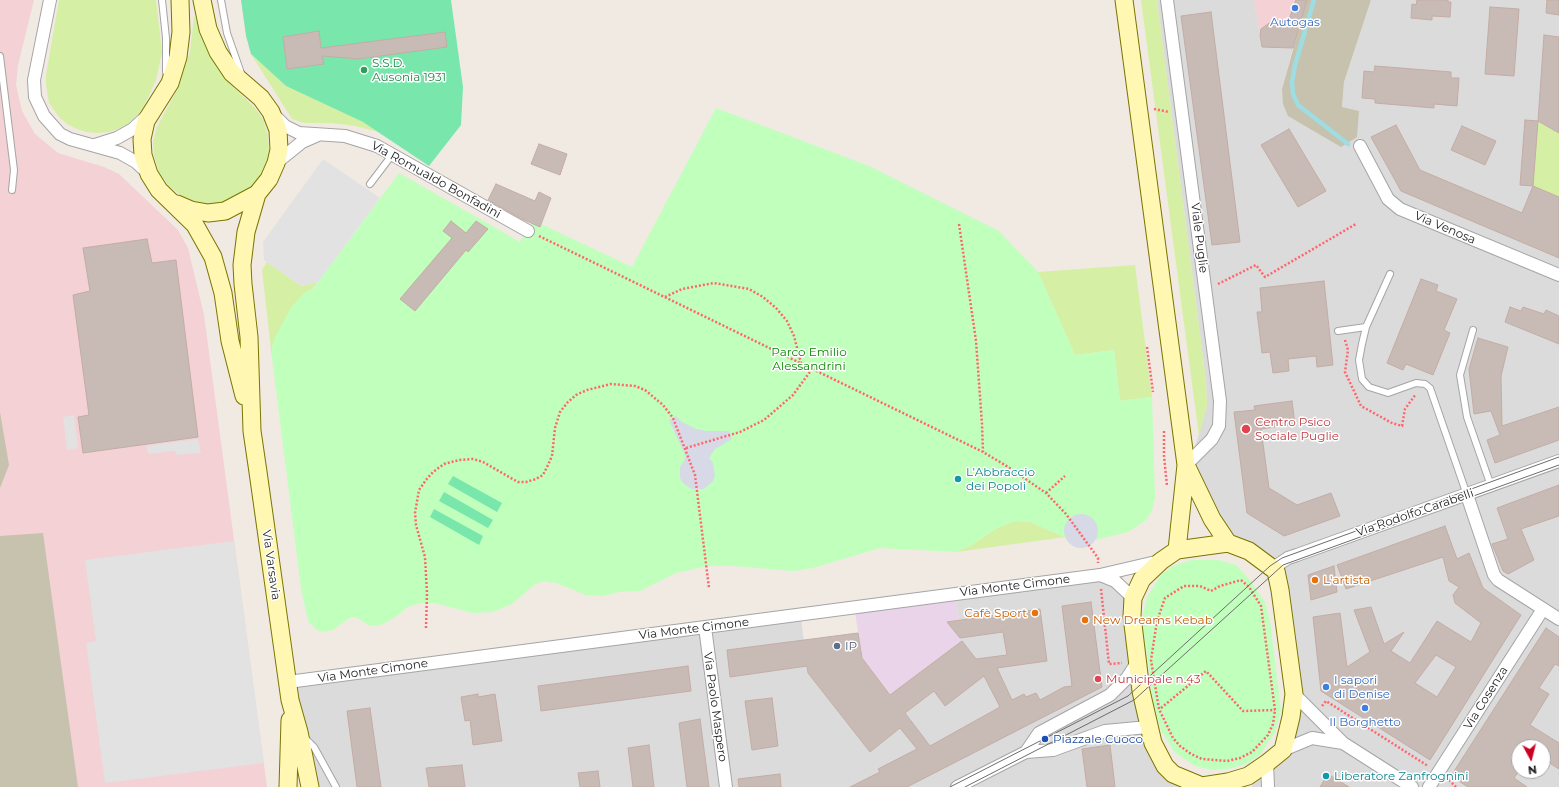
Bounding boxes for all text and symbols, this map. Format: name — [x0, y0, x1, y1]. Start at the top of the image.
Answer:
marker: Autogas — [1290, 3, 1300, 13]
place label: Autogas — [1270, 15, 1320, 29]
place label: S.S.D. Ausonia 1931 — [372, 56, 446, 84]
marker: S.S.D. Ausonia 1931 — [359, 65, 369, 75]
street label: Via Romualdo Bonfadini — [369, 138, 503, 222]
street label: Viale Puglie — [1188, 202, 1210, 274]
street label: Via Venosa — [1412, 209, 1478, 247]
park label: Parco Emilio Alessandrini — [771, 345, 847, 373]
place label: Centro Psico Sociale Puglie — [1255, 415, 1339, 443]
marker: Centro Psico Sociale Puglie — [1240, 423, 1252, 435]
place label: L’Abbraccio dei Popoli — [966, 465, 1035, 493]
marker: L’Abbraccio dei Popoli — [953, 474, 963, 484]
street label: Via Rodolfo Carabelli — [1354, 486, 1476, 540]
street label: Via Varsavia — [259, 529, 283, 601]
street label: Via Monte Cimone — [959, 572, 1071, 600]
place label: L'artista — [1323, 573, 1370, 587]
marker: L'artista — [1310, 575, 1320, 585]
place label: Cafè Sport — [964, 606, 1027, 620]
marker: Cafè Sport — [1030, 608, 1040, 618]
place label: New Dreams Kebab — [1093, 613, 1213, 627]
street label: Via Monte Cimone — [638, 615, 750, 643]
marker: New Dreams Kebab — [1080, 615, 1090, 625]
place label: IP — [845, 639, 857, 653]
marker: IP — [832, 641, 842, 651]
street label: Via Paolo Maspero — [700, 651, 730, 763]
street label: Via Monte Cimone — [317, 656, 429, 686]
street label: Via Cosenza — [1461, 664, 1511, 732]
place label: Municipale n.43 — [1106, 672, 1201, 686]
place label: I sapori di Denise — [1334, 673, 1390, 701]
marker: Municipale n.43 — [1093, 674, 1103, 684]
marker: I sapori di Denise — [1321, 682, 1331, 692]
marker: Il Borghetto — [1360, 703, 1370, 713]
place label: Il Borghetto — [1329, 715, 1401, 729]
place label: Piazzale Cuoco — [1053, 732, 1143, 746]
marker: Piazzale Cuoco — [1040, 734, 1050, 744]
north arrow — [1511, 739, 1551, 779]
text: N — [1527, 762, 1538, 777]
place label: Liberatore Zanfrognini — [1334, 769, 1468, 783]
marker: Liberatore Zanfrognini — [1321, 771, 1331, 781]

